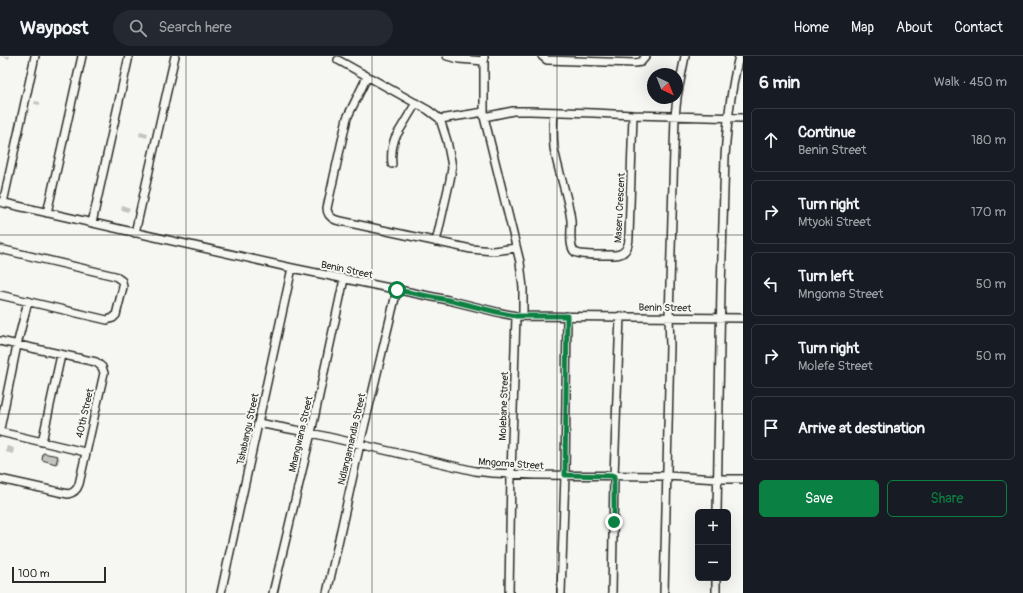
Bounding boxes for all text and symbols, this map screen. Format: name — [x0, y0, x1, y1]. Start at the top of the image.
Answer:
search box — [113, 10, 393, 46]
text: Waypost — [20, 16, 89, 40]
icon: search — [127, 17, 149, 39]
text: Search here — [159, 18, 232, 37]
text: Home — [794, 19, 829, 36]
text: Map — [851, 19, 874, 36]
text: About — [896, 19, 932, 36]
text: Contact — [954, 19, 1003, 36]
north arrow — [647, 68, 683, 104]
text: 6 min — [759, 72, 800, 93]
text: Walk · 450 m — [934, 74, 1007, 90]
text: Continue — [798, 123, 856, 142]
icon: ahead — [760, 129, 782, 151]
text: 180 m — [971, 132, 1006, 148]
text: Benin Street — [798, 142, 866, 158]
street label: Maseru Crescent — [612, 172, 628, 244]
text: Turn right — [798, 195, 859, 214]
icon: right — [760, 201, 782, 223]
text: 170 m — [971, 204, 1006, 220]
text: Mtyoki Street — [798, 214, 871, 230]
street label: Benin Street — [320, 259, 375, 282]
text: Turn left — [798, 267, 854, 286]
icon: left — [760, 273, 782, 295]
text: 50 m — [976, 276, 1006, 292]
route start — [388, 281, 406, 299]
text: Mngoma Street — [798, 286, 884, 302]
street label: Benin Street — [639, 302, 692, 314]
text: Turn right — [798, 339, 859, 358]
icon: right — [760, 345, 782, 367]
text: 50 m — [976, 348, 1006, 364]
text: Molefe Street — [798, 358, 873, 374]
street label: Molebane Street — [497, 370, 511, 441]
street label: 40th Street — [73, 386, 97, 439]
street label: Tshabangu Street — [235, 391, 262, 466]
street label: Ndlangamandla Street — [336, 391, 369, 486]
street label: Mhangwana Street — [286, 394, 316, 473]
icon: arrive — [760, 417, 782, 439]
text: Arrive at destination — [798, 419, 925, 438]
street label: Mngoma Street — [478, 456, 545, 472]
button: Save — [759, 480, 879, 517]
button: Share — [887, 480, 1007, 517]
map controls — [695, 509, 731, 581]
button: + — [695, 509, 731, 545]
route end — [605, 513, 623, 531]
button: − — [695, 545, 731, 581]
scale bar — [12, 565, 106, 584]
text: 100 m — [18, 567, 49, 580]

